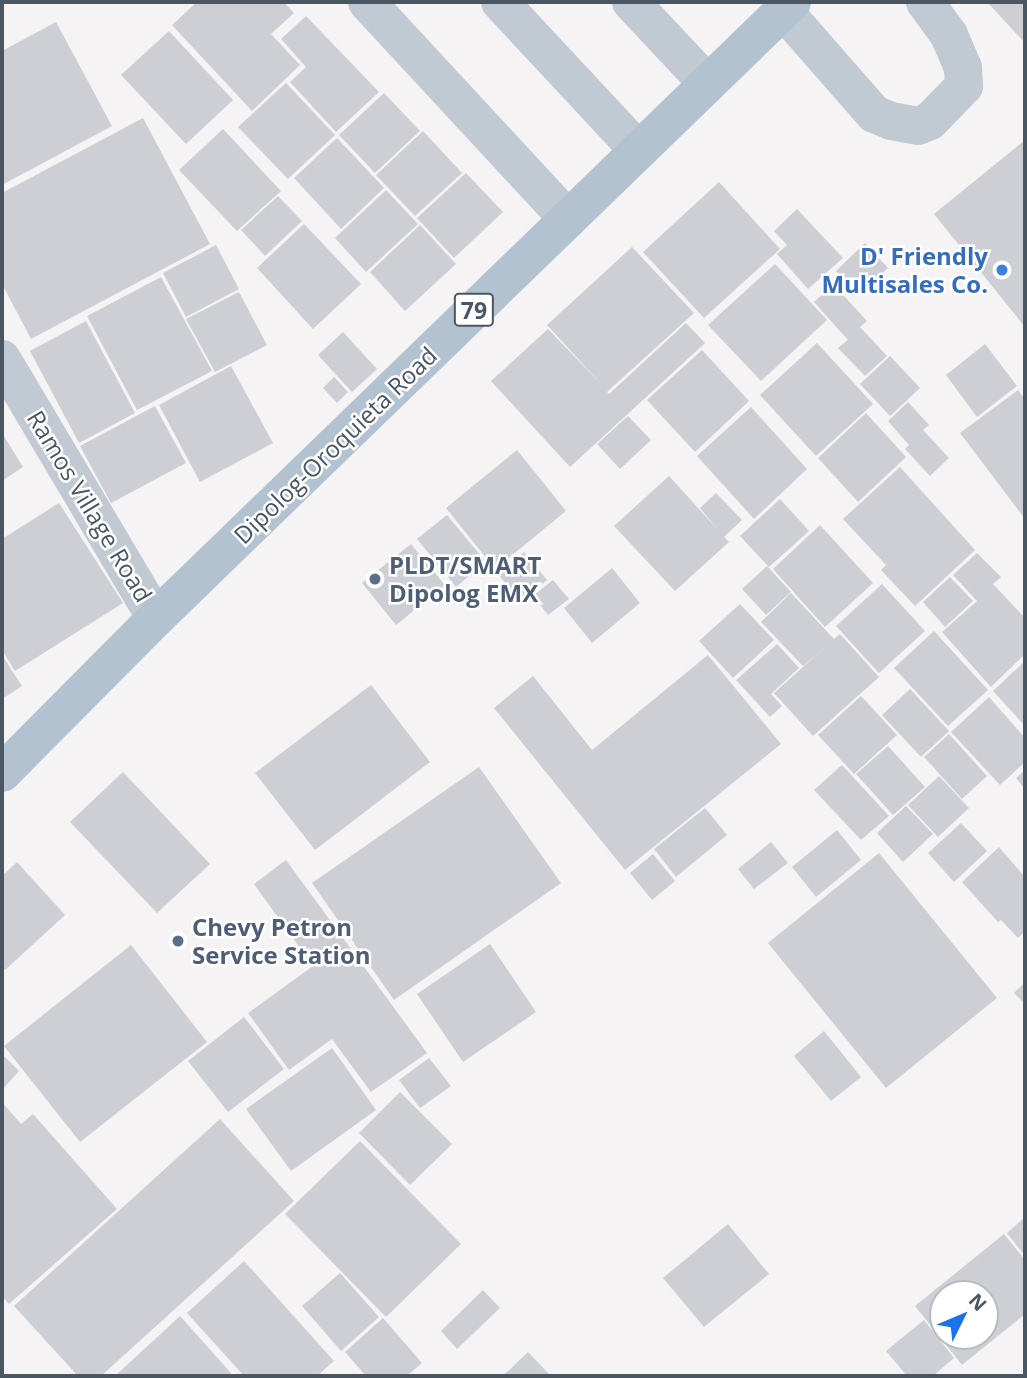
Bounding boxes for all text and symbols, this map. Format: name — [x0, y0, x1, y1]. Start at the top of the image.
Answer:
place label: D' Friendly Multisales Co. — [821, 242, 988, 298]
marker: D' Friendly Multisales Co. — [994, 262, 1010, 278]
road number: 79 — [453, 290, 495, 330]
street label: Dipolog-Oroquieta Road — [227, 340, 443, 550]
street label: Ramos Village Road — [21, 405, 159, 607]
place label: PLDT/SMART Dipolog EMX — [389, 551, 541, 607]
marker: PLDT/SMART Dipolog EMX — [367, 571, 383, 587]
place label: Chevy Petron Service Station — [192, 913, 371, 969]
marker: Chevy Petron Service Station — [170, 933, 186, 949]
north arrow — [929, 1280, 999, 1350]
text: N — [963, 1288, 993, 1317]

